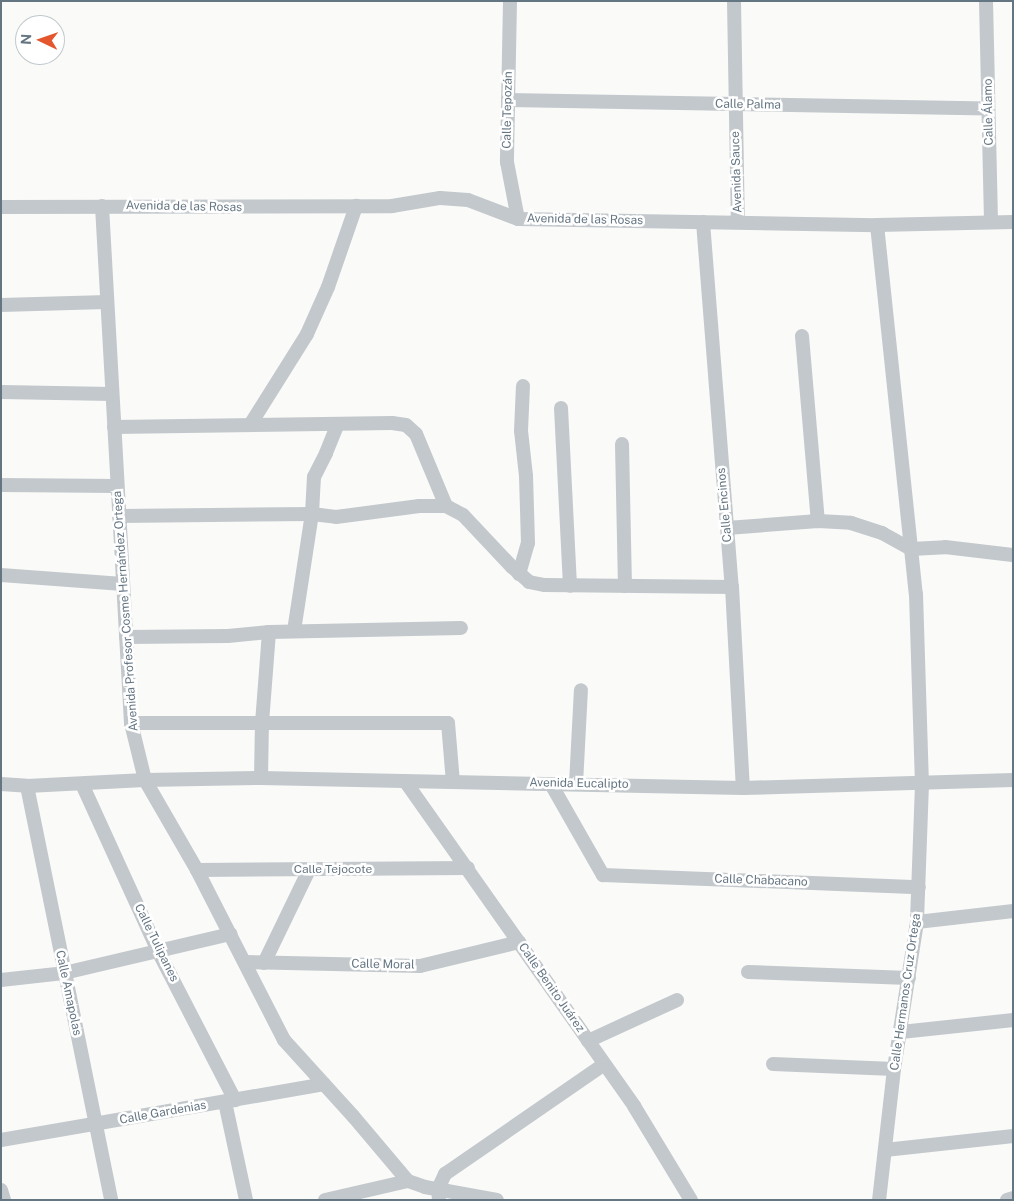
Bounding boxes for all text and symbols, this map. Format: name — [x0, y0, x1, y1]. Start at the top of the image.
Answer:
north arrow — [15, 15, 65, 65]
text: N — [18, 33, 34, 45]
street label: Calle Tepozán — [500, 71, 516, 149]
street label: Calle Álamo — [981, 78, 997, 146]
street label: Calle Palma — [715, 97, 781, 113]
street label: Avenida Sauce — [728, 131, 746, 213]
street label: Avenida de las Rosas — [126, 199, 242, 215]
street label: Avenida de las Rosas — [527, 212, 643, 228]
street label: Calle Encinos — [715, 467, 735, 543]
street label: Avenida Profesor Cosme Hernández Ortega — [110, 490, 142, 732]
street label: Avenida Eucalipto — [529, 776, 629, 792]
street label: Calle Tejocote — [294, 863, 372, 877]
street label: Calle Chabacano — [714, 872, 808, 890]
street label: Calle Tulipanes — [131, 902, 181, 984]
street label: Calle Hermanos Cruz Ortega — [888, 912, 924, 1072]
street label: Calle Benito Juárez — [515, 941, 587, 1035]
street label: Calle Amapolas — [52, 949, 84, 1037]
street label: Calle Moral — [351, 957, 415, 973]
street label: Calle Gardenias — [118, 1098, 208, 1128]

